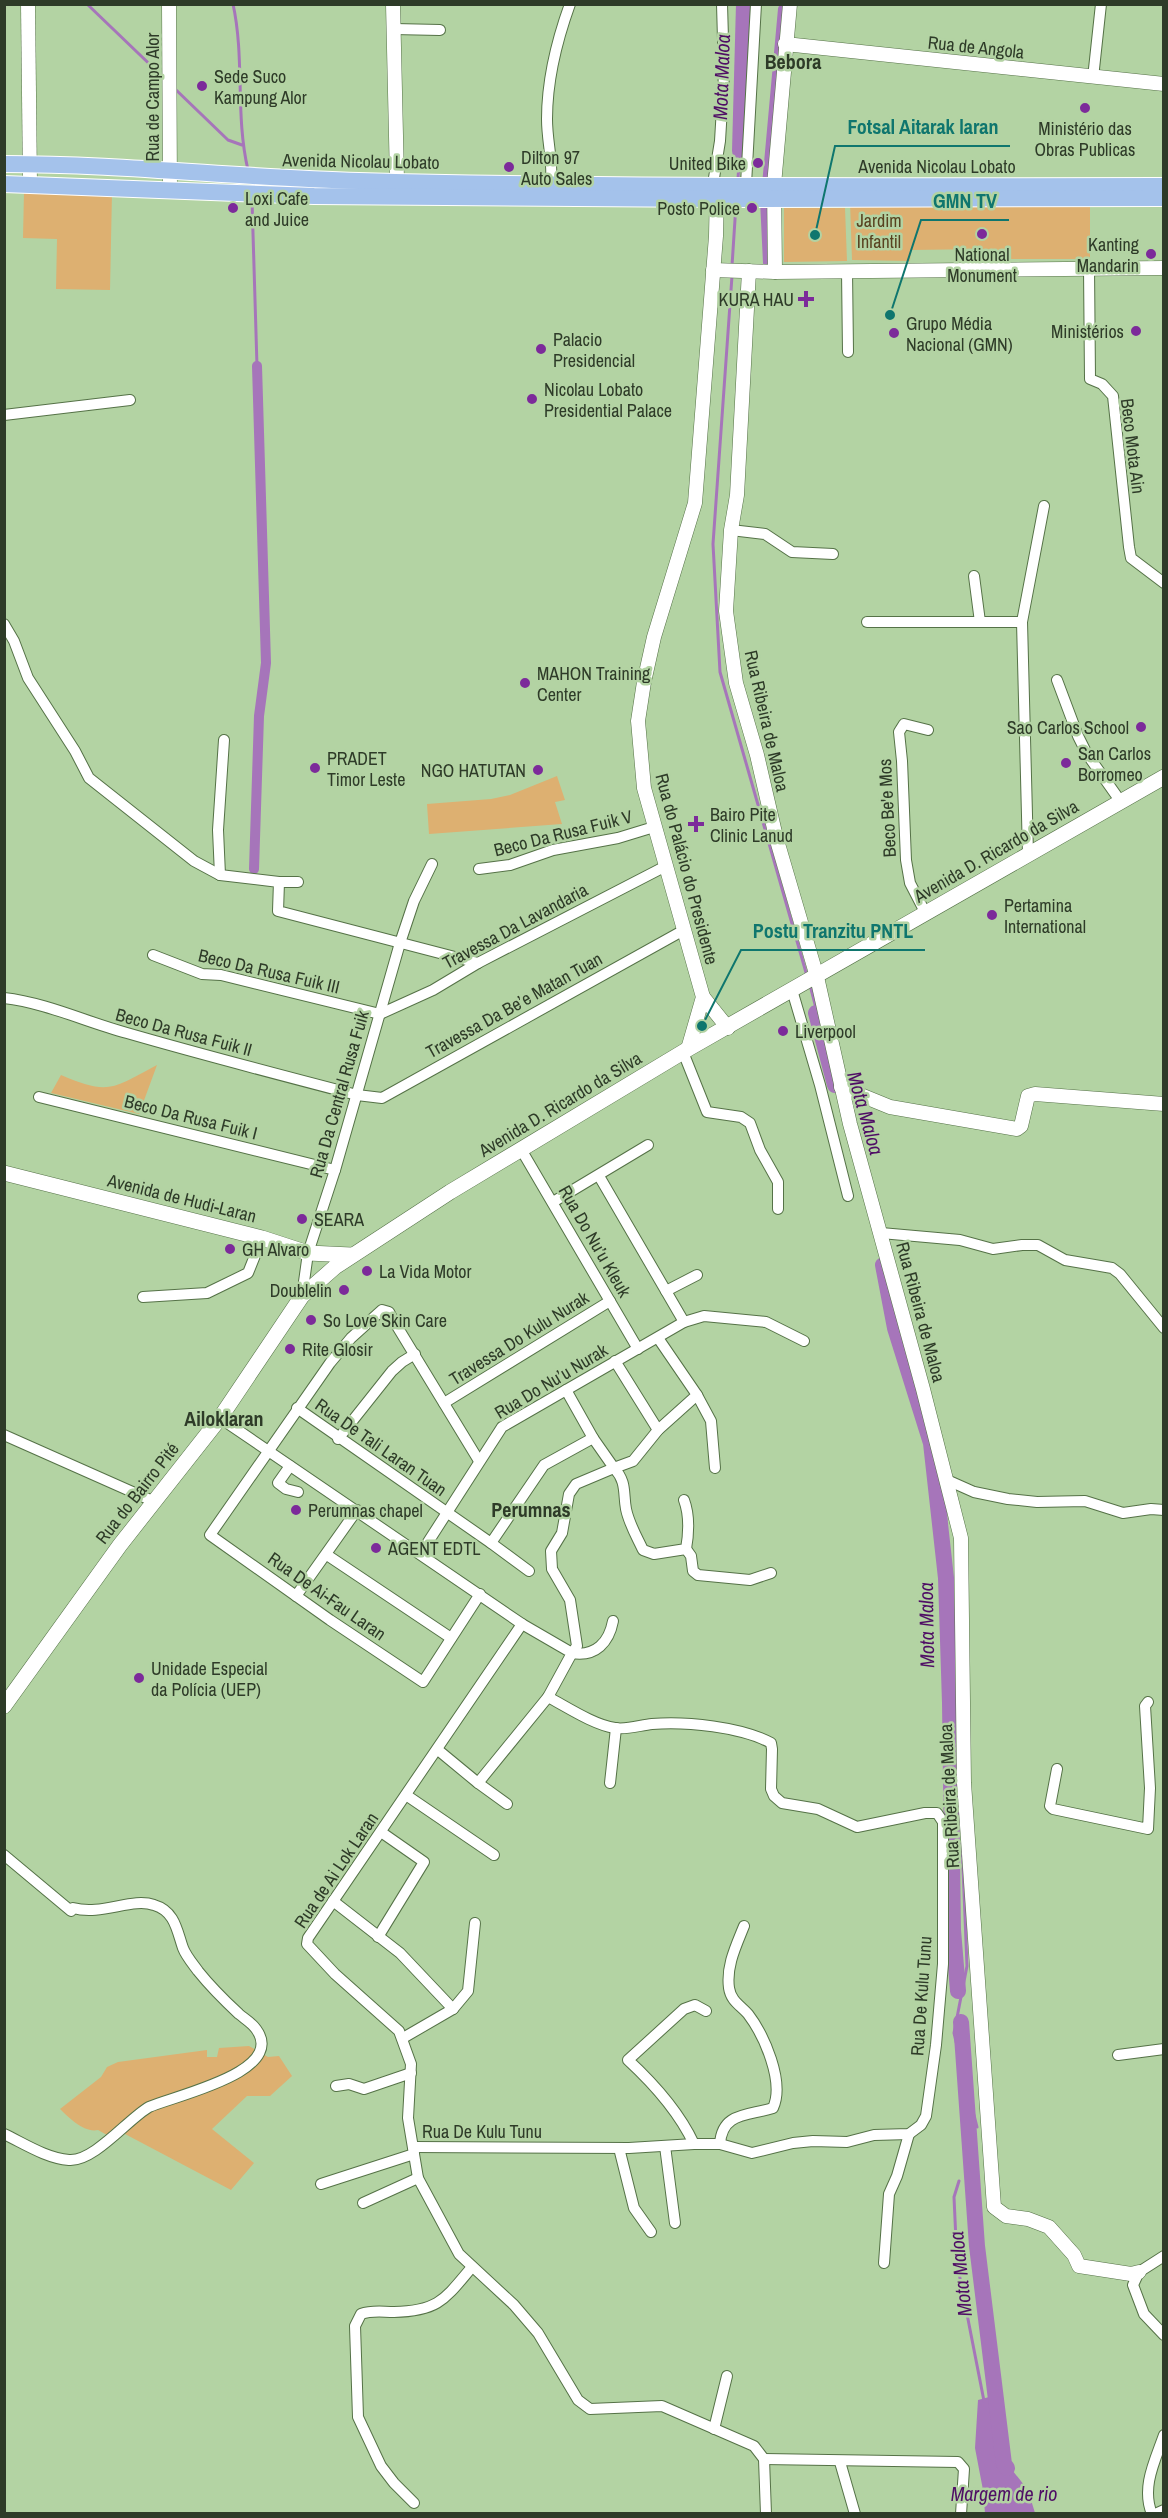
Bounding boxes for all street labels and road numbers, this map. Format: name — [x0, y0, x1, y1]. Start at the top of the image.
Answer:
street label: Rua de Angola — [927, 30, 1025, 64]
street label: Rua de Campo Alor — [140, 33, 165, 161]
street label: Avenida Nicolau Lobato — [281, 147, 440, 175]
street label: Avenida Nicolau Lobato — [857, 154, 1016, 179]
street label: Beco Mota Ain — [1115, 397, 1151, 495]
street label: Rua Ribeira de Maloa — [739, 648, 795, 794]
street label: Beco Be'e Mos — [872, 758, 902, 858]
street label: Rua do Palácio do Presidente — [649, 771, 725, 967]
street label: Avenida D. Ricardo da Silva — [908, 794, 1083, 909]
street label: Beco Da Rusa Fuik V — [491, 804, 635, 862]
street label: Travessa Da Lavandaria — [438, 877, 592, 975]
street label: Beco Da Rusa Fuik III — [196, 943, 342, 999]
street label: Travessa Da Be’e Matan Tuan — [421, 946, 607, 1064]
street label: Beco Da Rusa Fuik II — [113, 1002, 255, 1062]
street label: Rua Da Central Rusa Fuik — [303, 1007, 375, 1181]
street label: Avenida D. Ricardo da Silva — [473, 1045, 646, 1163]
street label: Beco Da Rusa Fuik I — [122, 1088, 260, 1146]
street label: Avenida de Hudi-Laran — [104, 1167, 259, 1229]
street label: Rua Do Nu’u Kleuk — [553, 1180, 638, 1302]
street label: Rua Ribeira de Maloa — [890, 1239, 952, 1385]
street label: Travessa Do Kulu Nurak — [444, 1285, 594, 1391]
street label: Rua Do Nu’u Nurak — [490, 1337, 613, 1425]
street label: Rua De Tali Laran Tuan — [310, 1392, 452, 1502]
street label: Rua do Bairro Pité — [90, 1437, 184, 1549]
street label: Rua De Ai-Fau Laran — [263, 1546, 391, 1646]
street label: Rua Ribeira de Maloa — [933, 1723, 965, 1869]
street label: Rua de Ai Lok Laran — [288, 1807, 384, 1933]
street label: Rua De Kulu Tunu — [904, 1935, 938, 2057]
street label: Rua De Kulu Tunu — [422, 2119, 542, 2144]

